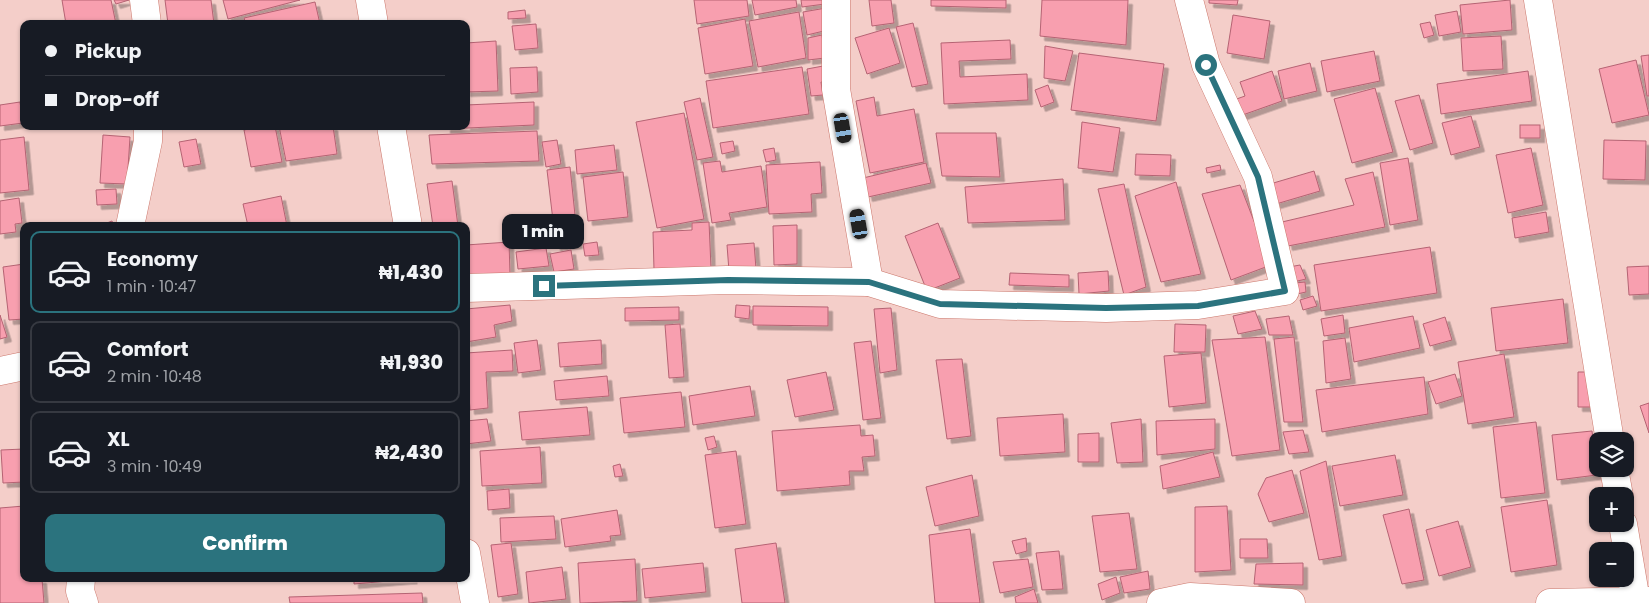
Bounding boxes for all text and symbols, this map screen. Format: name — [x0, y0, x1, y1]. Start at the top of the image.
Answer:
text: Pickup — [75, 38, 141, 65]
route start — [1195, 54, 1217, 76]
text: Drop-off — [75, 86, 159, 113]
car — [833, 112, 852, 144]
car — [849, 208, 868, 240]
callout: 1 min — [503, 214, 585, 248]
text: 1 min — [522, 220, 564, 243]
text: Economy — [107, 246, 198, 273]
icon: car — [47, 250, 92, 295]
text: ₦1,430 — [379, 259, 443, 286]
text: 1 min · 10:47 — [107, 275, 196, 298]
route end — [533, 275, 555, 297]
text: Comfort — [107, 336, 189, 363]
icon: car — [47, 340, 92, 385]
text: ₦1,930 — [380, 349, 443, 376]
text: 2 min · 10:48 — [107, 365, 202, 388]
text: XL — [107, 426, 130, 453]
icon: car — [47, 430, 92, 475]
map controls — [1589, 432, 1634, 587]
button: layers — [1589, 432, 1634, 477]
text: ₦2,430 — [375, 439, 443, 466]
text: 3 min · 10:49 — [107, 455, 202, 478]
button: + — [1589, 487, 1634, 532]
button: Confirm — [45, 514, 445, 572]
button: − — [1589, 542, 1634, 587]

